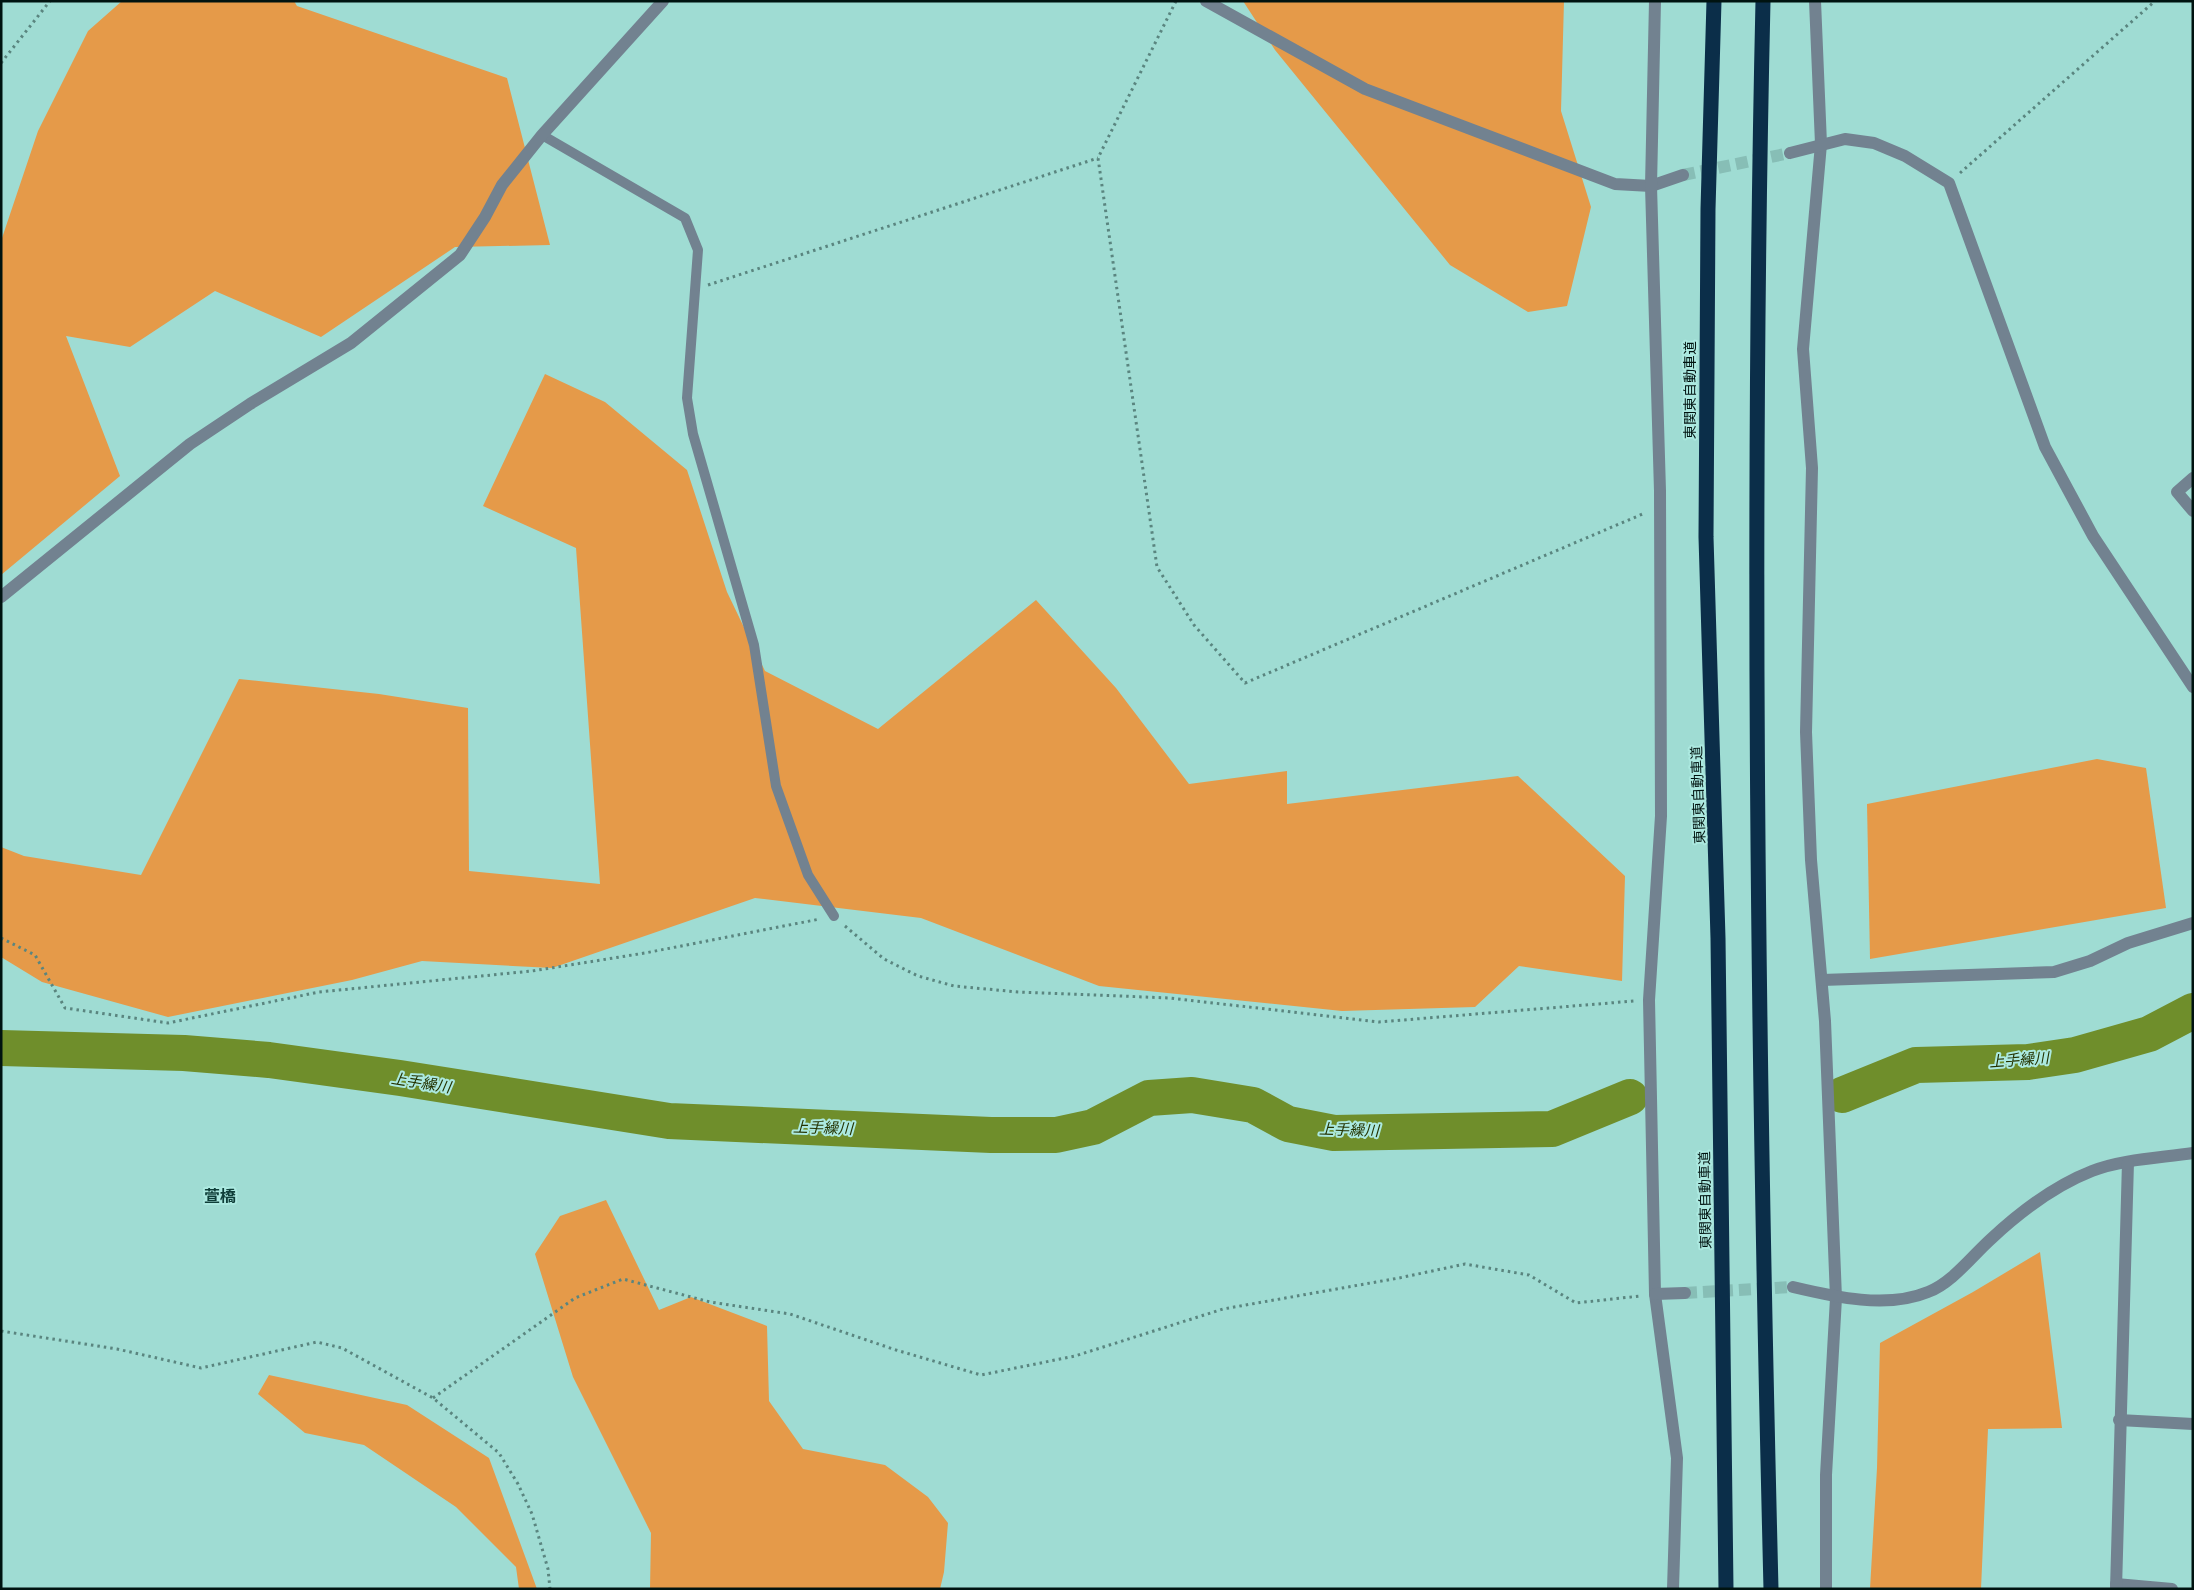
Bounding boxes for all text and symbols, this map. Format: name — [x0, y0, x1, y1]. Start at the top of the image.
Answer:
street label: 東関東自動車道 — [1681, 341, 1699, 439]
street label: 東関東自動車道 — [1687, 746, 1709, 844]
water label: 上手繰川 — [1988, 1049, 2052, 1071]
water label: 上手繰川 — [390, 1069, 454, 1097]
water label: 上手繰川 — [793, 1118, 855, 1138]
water label: 上手繰川 — [1319, 1120, 1381, 1140]
street label: 東関東自動車道 — [1695, 1151, 1715, 1249]
district label: 萱橋 — [204, 1187, 236, 1206]

